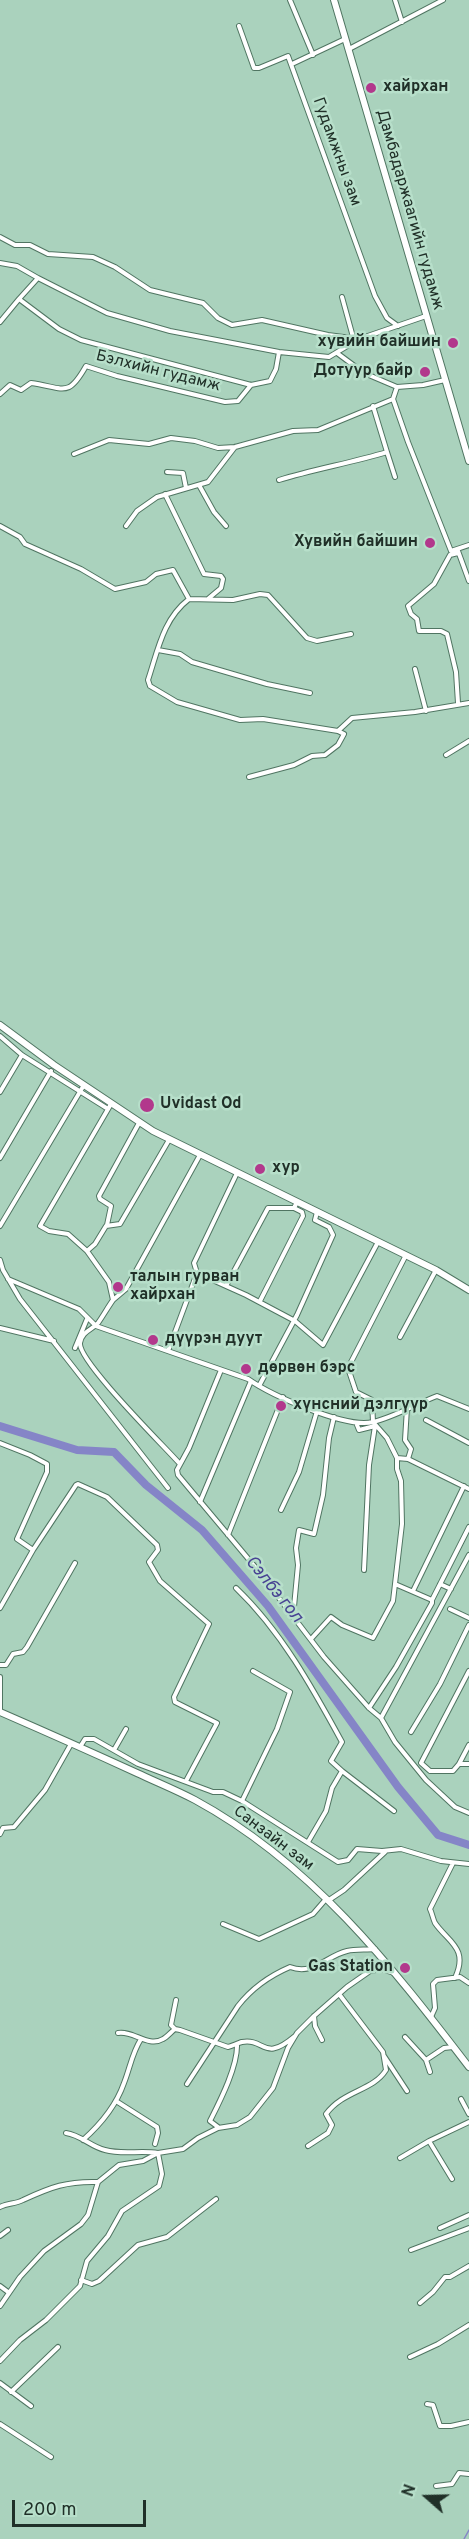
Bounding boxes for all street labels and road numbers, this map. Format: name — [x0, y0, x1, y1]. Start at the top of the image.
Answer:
street label: Гудамжны зам — [307, 95, 365, 209]
street label: Дамбадаржаагийн гудамж — [371, 107, 447, 313]
street label: Бэлхийн гудамж — [94, 347, 222, 397]
street label: Санзайн зам — [229, 1802, 317, 1876]

